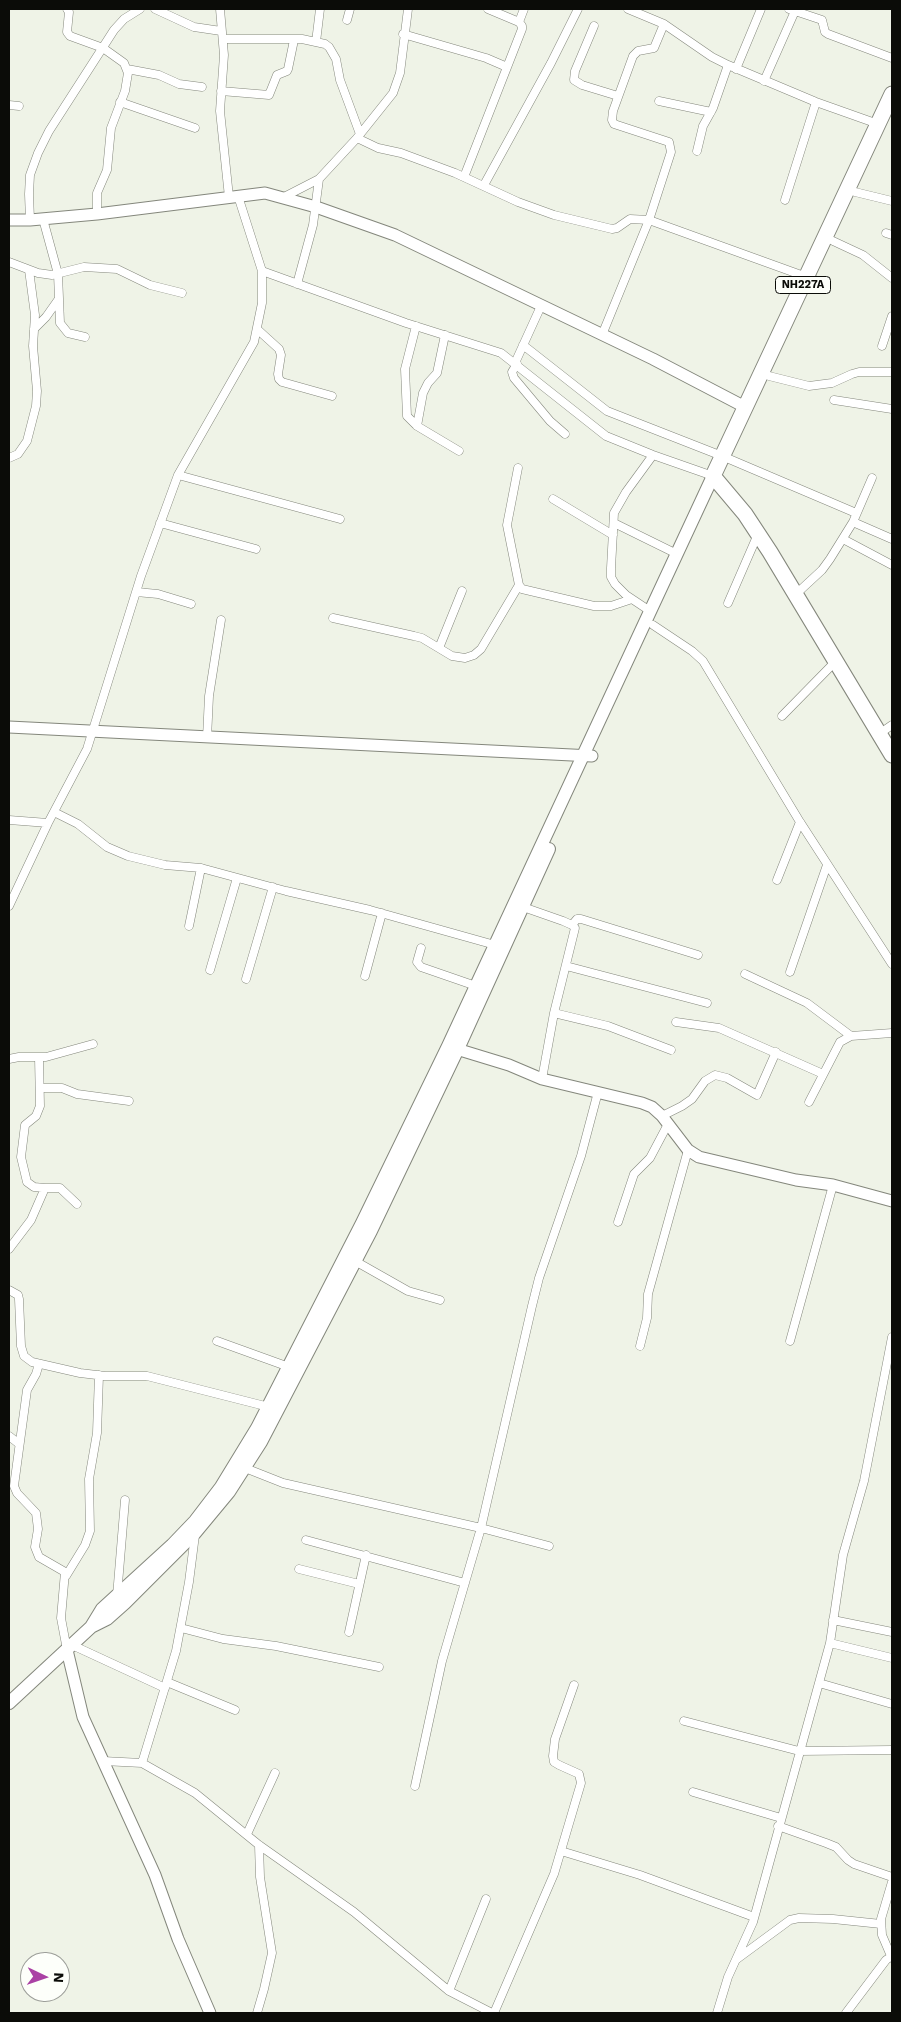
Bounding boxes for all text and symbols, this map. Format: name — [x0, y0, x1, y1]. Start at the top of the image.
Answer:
road number: NH227A — [776, 276, 830, 294]
north arrow — [20, 1952, 70, 2002]
text: N — [51, 1972, 67, 1983]

